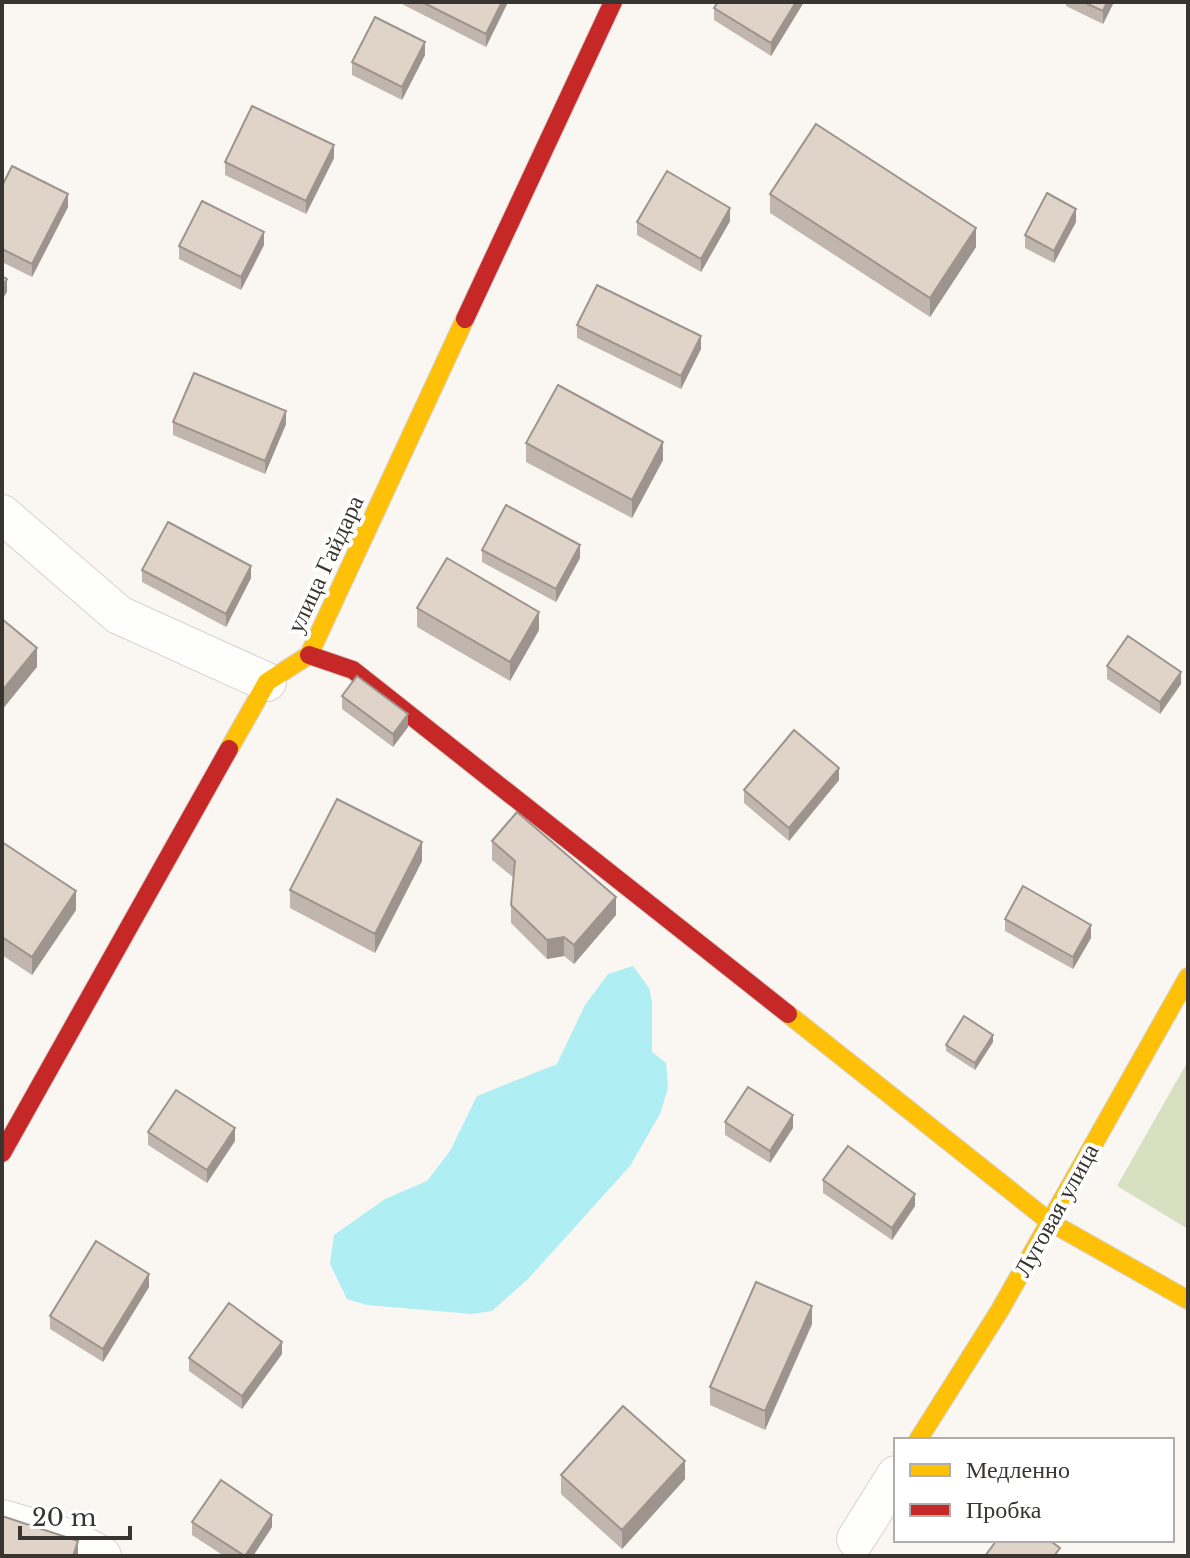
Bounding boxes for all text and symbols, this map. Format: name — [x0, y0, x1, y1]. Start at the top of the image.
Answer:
street label: улица Гайдара — [280, 490, 370, 637]
street label: Луговая улица — [1007, 1138, 1105, 1282]
legend — [894, 1438, 1174, 1542]
text: Медленно — [966, 1455, 1070, 1484]
scale bar — [20, 1490, 130, 1540]
text: Пробка — [966, 1495, 1042, 1524]
text: 20 m — [32, 1503, 97, 1532]

